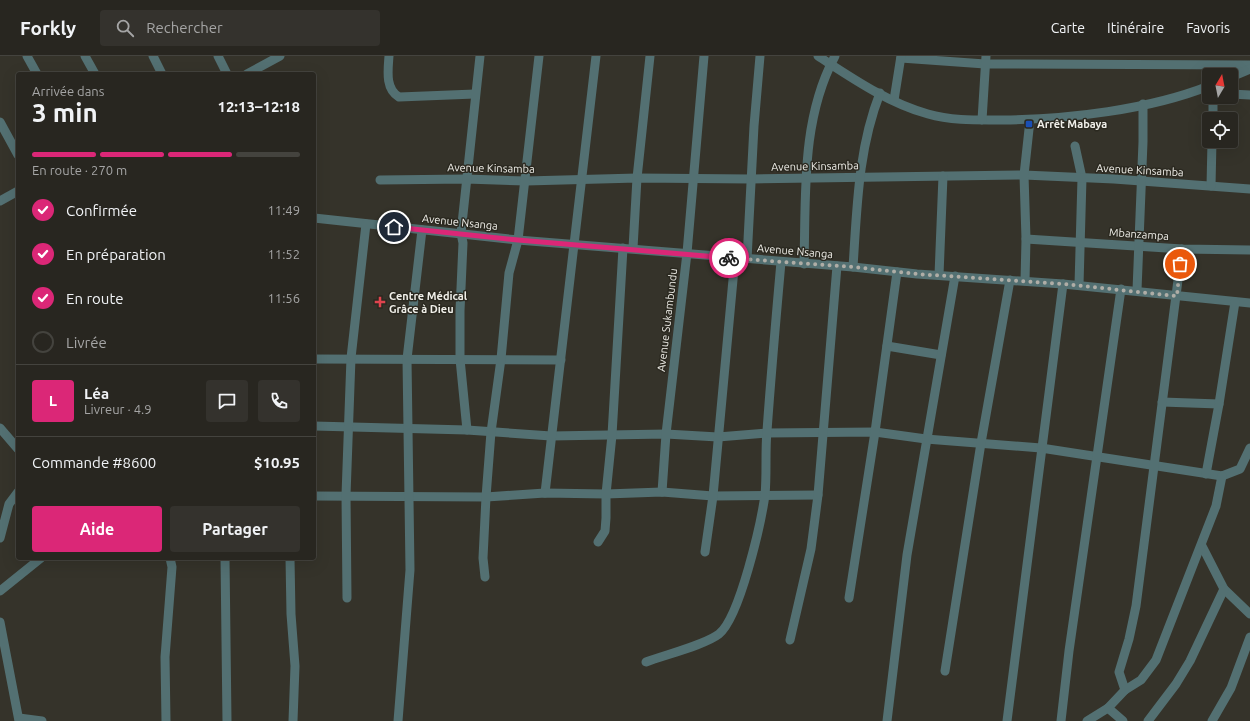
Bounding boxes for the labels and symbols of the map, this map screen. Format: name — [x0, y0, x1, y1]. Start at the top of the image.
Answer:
north arrow — [1202, 68, 1238, 104]
place label: Arrêt Mabaya — [1037, 118, 1107, 130]
marker: Arrêt Mabaya — [1024, 119, 1034, 129]
street label: Avenue Kinsamba — [771, 159, 859, 173]
street label: Avenue Kinsamba — [447, 161, 535, 175]
street label: Avenue Kinsamba — [1096, 162, 1184, 178]
pin — [377, 210, 411, 244]
street label: Avenue Nsanga — [422, 212, 498, 232]
street label: Mbanzampa — [1109, 226, 1169, 242]
courier — [709, 238, 749, 278]
street label: Avenue Nsanga — [757, 242, 833, 260]
pin — [1163, 247, 1197, 281]
street label: Avenue Sukambundu — [655, 268, 679, 372]
place label: Centre Médical Grâce à Dieu — [389, 290, 468, 315]
marker: Centre Médical Grâce à Dieu — [374, 296, 386, 308]

